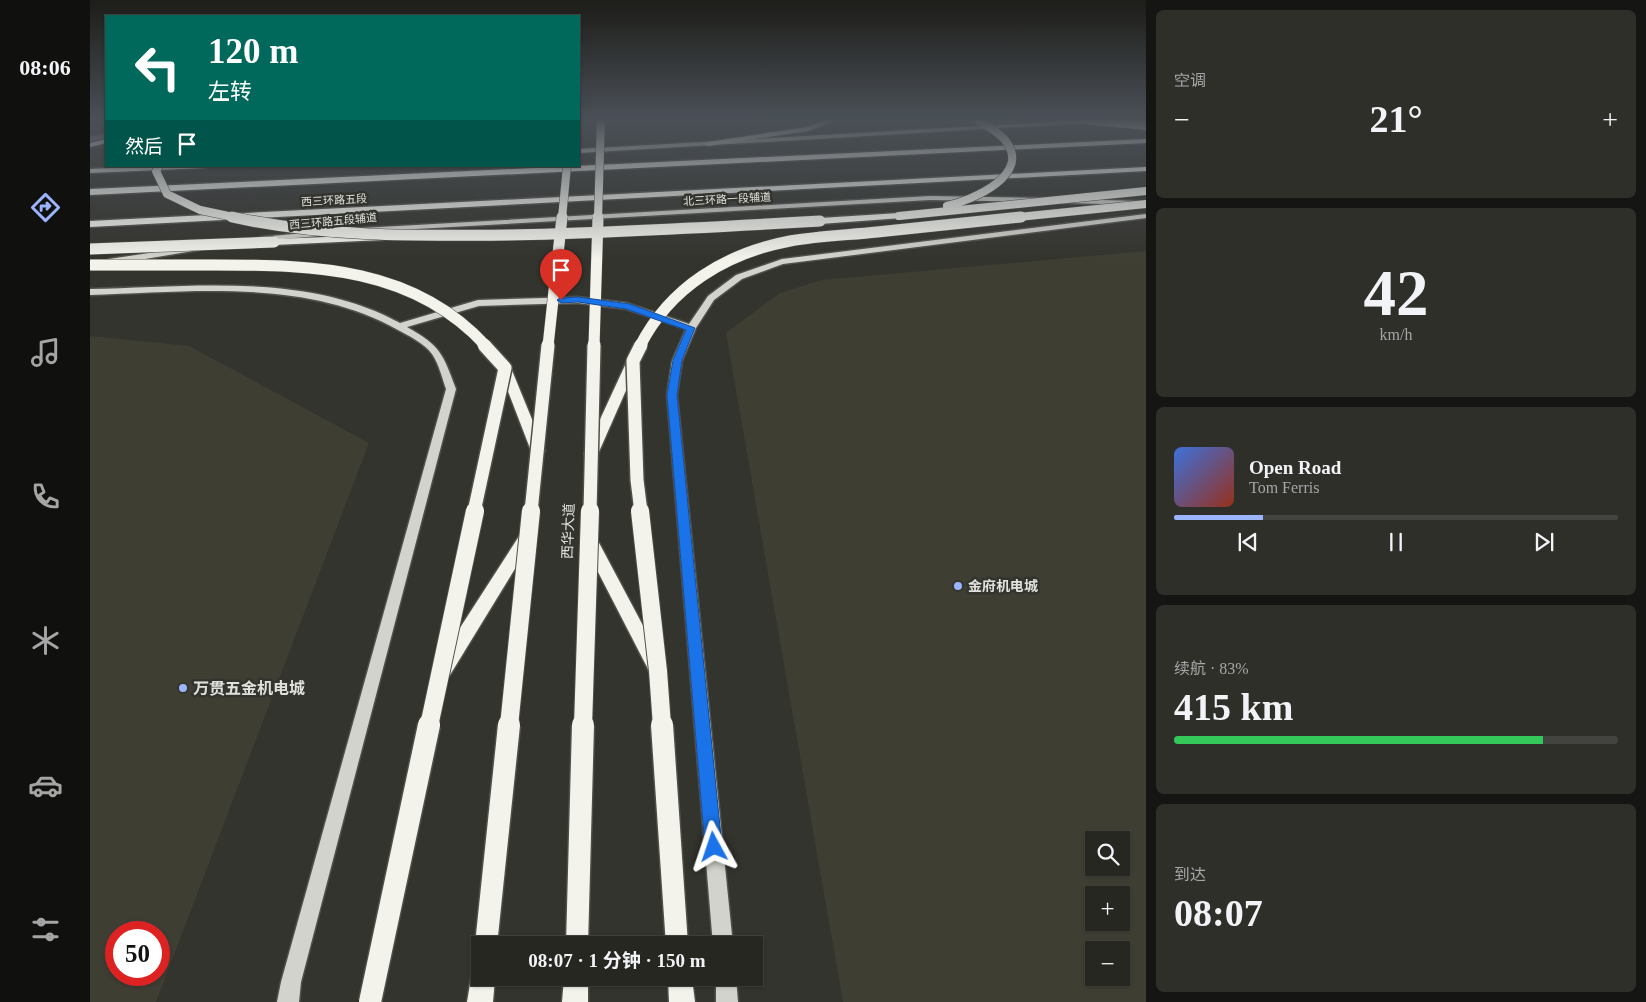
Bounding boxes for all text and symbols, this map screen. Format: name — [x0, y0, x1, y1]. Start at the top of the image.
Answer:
text: 120 m — [208, 32, 298, 71]
icon: left — [125, 35, 190, 100]
text: 08:06 — [19, 55, 71, 80]
text: 空调 — [1174, 72, 1206, 89]
text: 左转 — [208, 79, 252, 104]
text: 21° — [1369, 98, 1423, 140]
text: − — [1174, 104, 1190, 135]
text: + — [1602, 104, 1618, 135]
icon: arrive — [173, 130, 201, 158]
text: 然后 — [125, 136, 163, 157]
icon: directions — [28, 190, 63, 225]
street label: 北三环路一段辅道 — [683, 191, 771, 207]
street label: 西三环路五段 — [301, 192, 367, 208]
street label: 西三环路五段辅道 — [289, 211, 377, 231]
pin — [540, 249, 582, 300]
icon: arrive — [547, 256, 575, 284]
text: 42 — [1364, 257, 1429, 329]
text: km/h — [1380, 326, 1412, 343]
icon: music — [28, 335, 63, 370]
text: Open Road — [1249, 457, 1341, 478]
icon: phone — [28, 479, 63, 514]
text: Tom Ferris — [1249, 479, 1319, 496]
street label: 西华大道 — [559, 503, 577, 559]
icon: previous — [1234, 528, 1262, 556]
icon: pause — [1382, 528, 1410, 556]
icon: next — [1530, 528, 1558, 556]
place label: 金府机电城 — [968, 578, 1038, 594]
marker: 金府机电城 — [952, 580, 964, 592]
icon: climate — [28, 623, 63, 658]
text: 续航 · 83% — [1174, 660, 1249, 677]
place label: 万贯五金机电城 — [193, 679, 305, 697]
marker: 万贯五金机电城 — [177, 682, 189, 694]
text: 415 km — [1174, 686, 1293, 728]
icon: car — [28, 768, 63, 803]
position arrow — [687, 820, 739, 872]
map controls — [1085, 831, 1130, 986]
button: search — [1085, 831, 1130, 876]
text: 到达 — [1174, 866, 1206, 883]
button: + — [1085, 886, 1130, 931]
text: 08:07 — [1174, 892, 1263, 934]
icon: filters — [28, 912, 63, 947]
speed limit sign: 50 — [105, 921, 170, 986]
button: − — [1085, 941, 1130, 986]
text: 08:07 · 1 分钟 · 150 m — [528, 950, 706, 971]

